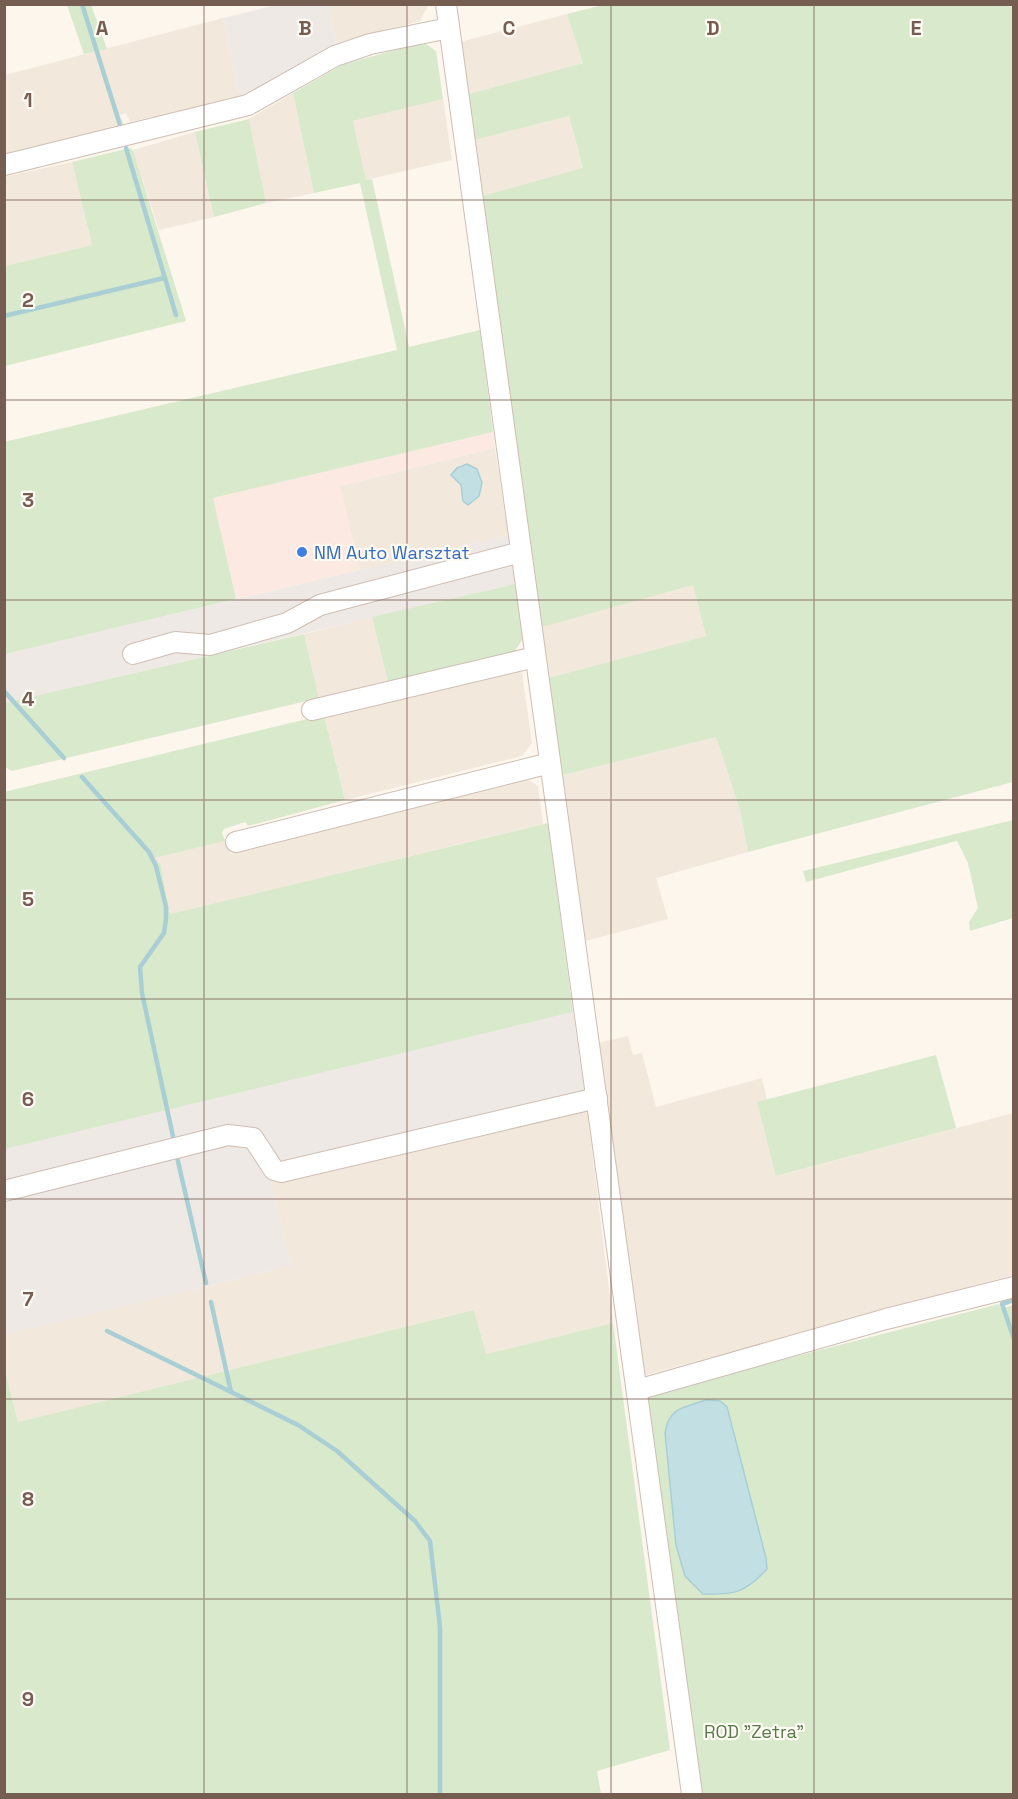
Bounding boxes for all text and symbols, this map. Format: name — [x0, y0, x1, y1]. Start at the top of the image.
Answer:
text: A — [96, 15, 109, 41]
text: B — [298, 15, 312, 41]
text: C — [503, 15, 516, 41]
text: D — [706, 15, 720, 41]
text: E — [910, 15, 922, 41]
text: 1 — [23, 87, 33, 113]
text: 2 — [22, 287, 34, 313]
text: 3 — [22, 487, 34, 513]
place label: NM Auto Warsztat — [314, 541, 470, 564]
marker: NM Auto Warsztat — [295, 545, 309, 559]
text: 4 — [22, 686, 35, 712]
text: 5 — [22, 886, 34, 912]
text: 6 — [22, 1086, 34, 1112]
text: 7 — [22, 1286, 34, 1312]
text: 8 — [22, 1486, 34, 1512]
text: 9 — [22, 1686, 34, 1712]
park label: ROD "Zetra" — [704, 1720, 804, 1743]

